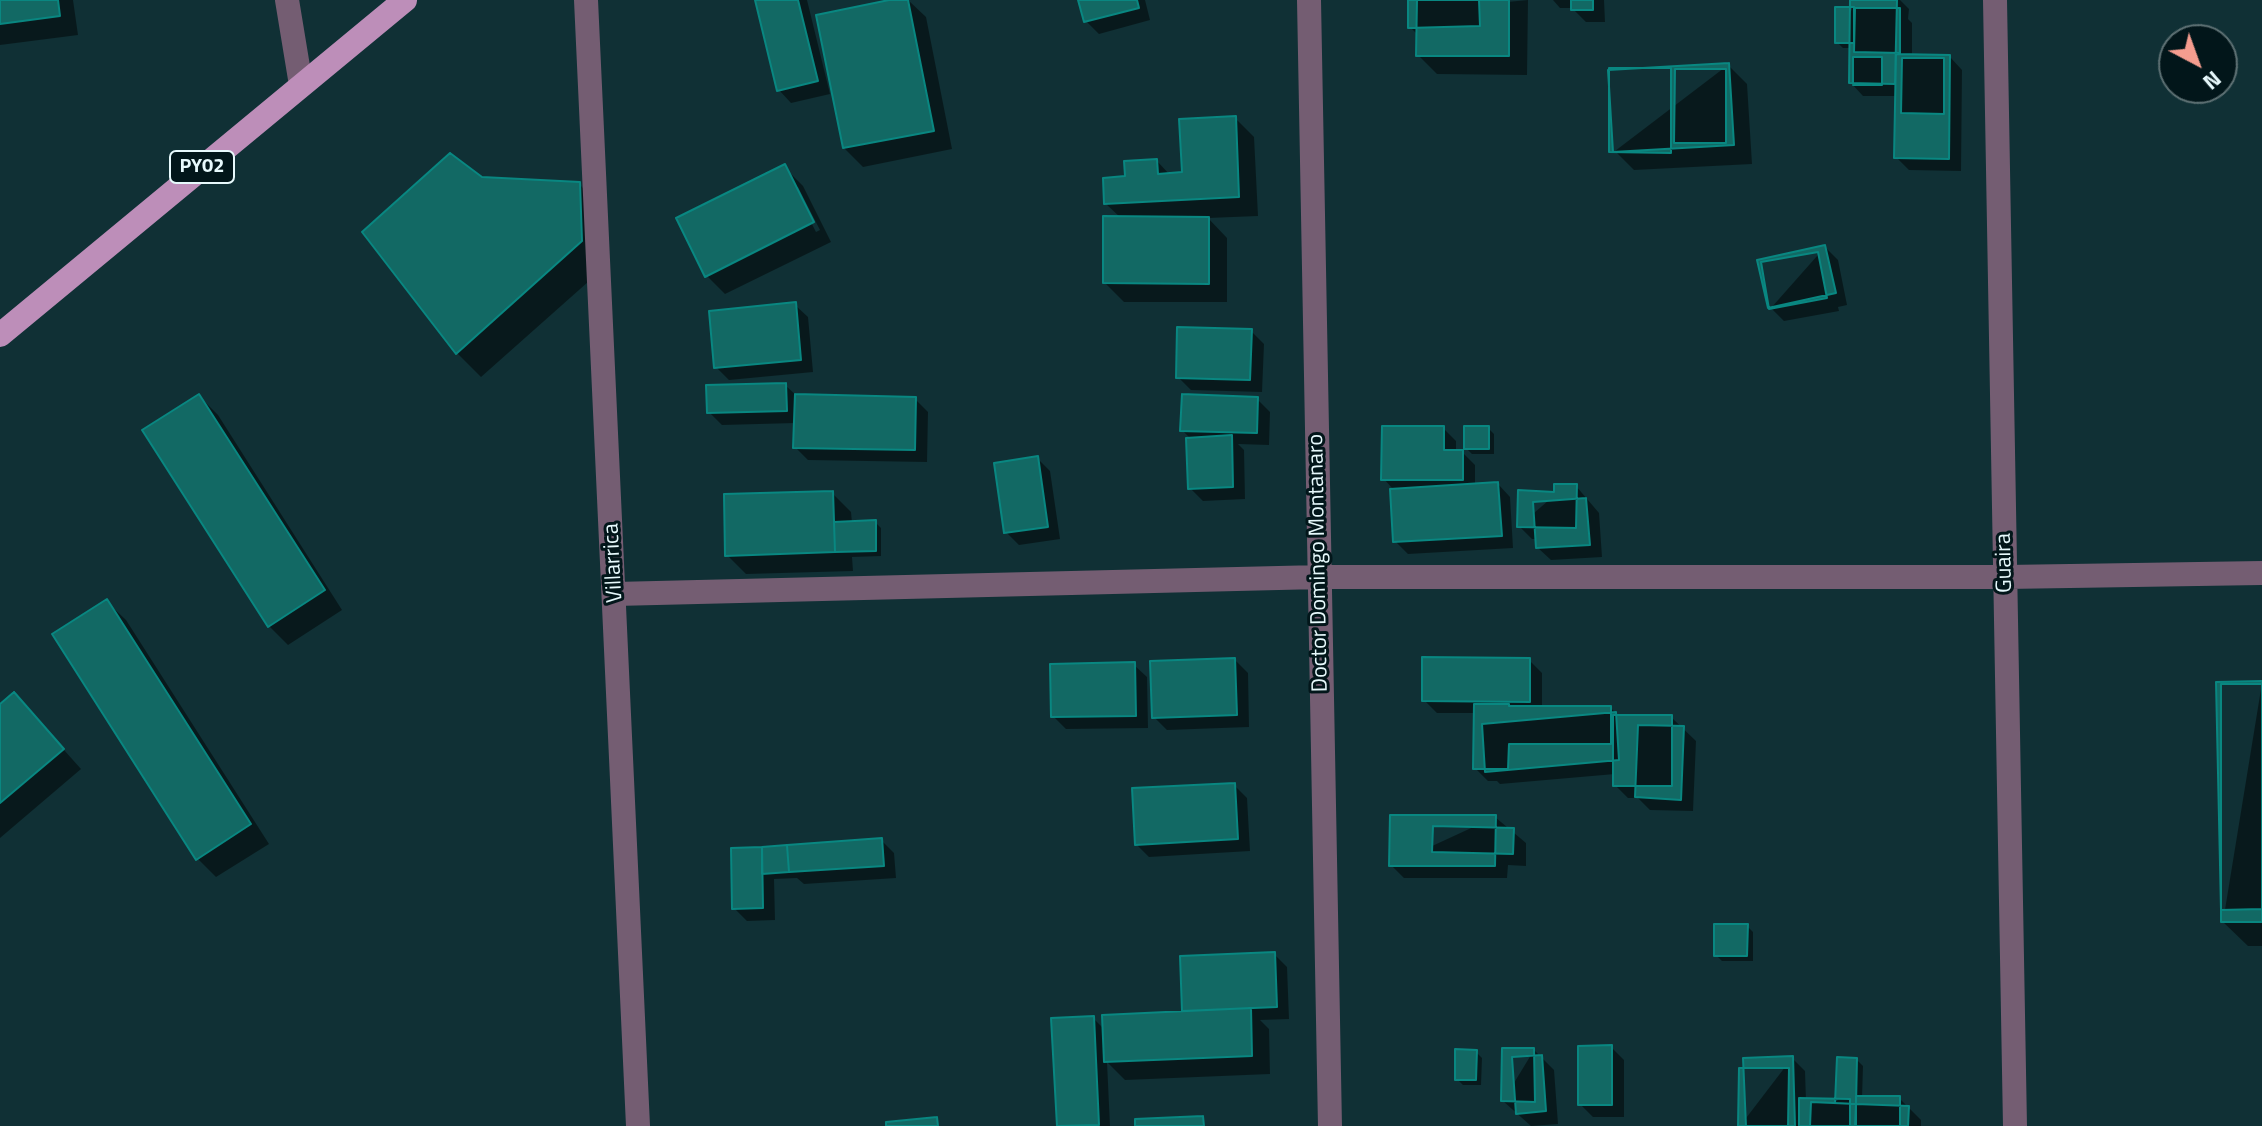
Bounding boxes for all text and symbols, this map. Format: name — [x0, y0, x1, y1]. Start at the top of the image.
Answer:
north arrow — [2158, 24, 2238, 104]
text: N — [2196, 63, 2229, 98]
road number: PY02 — [170, 151, 234, 183]
street label: Doctor Domingo Montanaro — [1304, 434, 1334, 692]
street label: Villarrica — [599, 523, 629, 603]
street label: Guaira — [1991, 533, 2019, 593]

